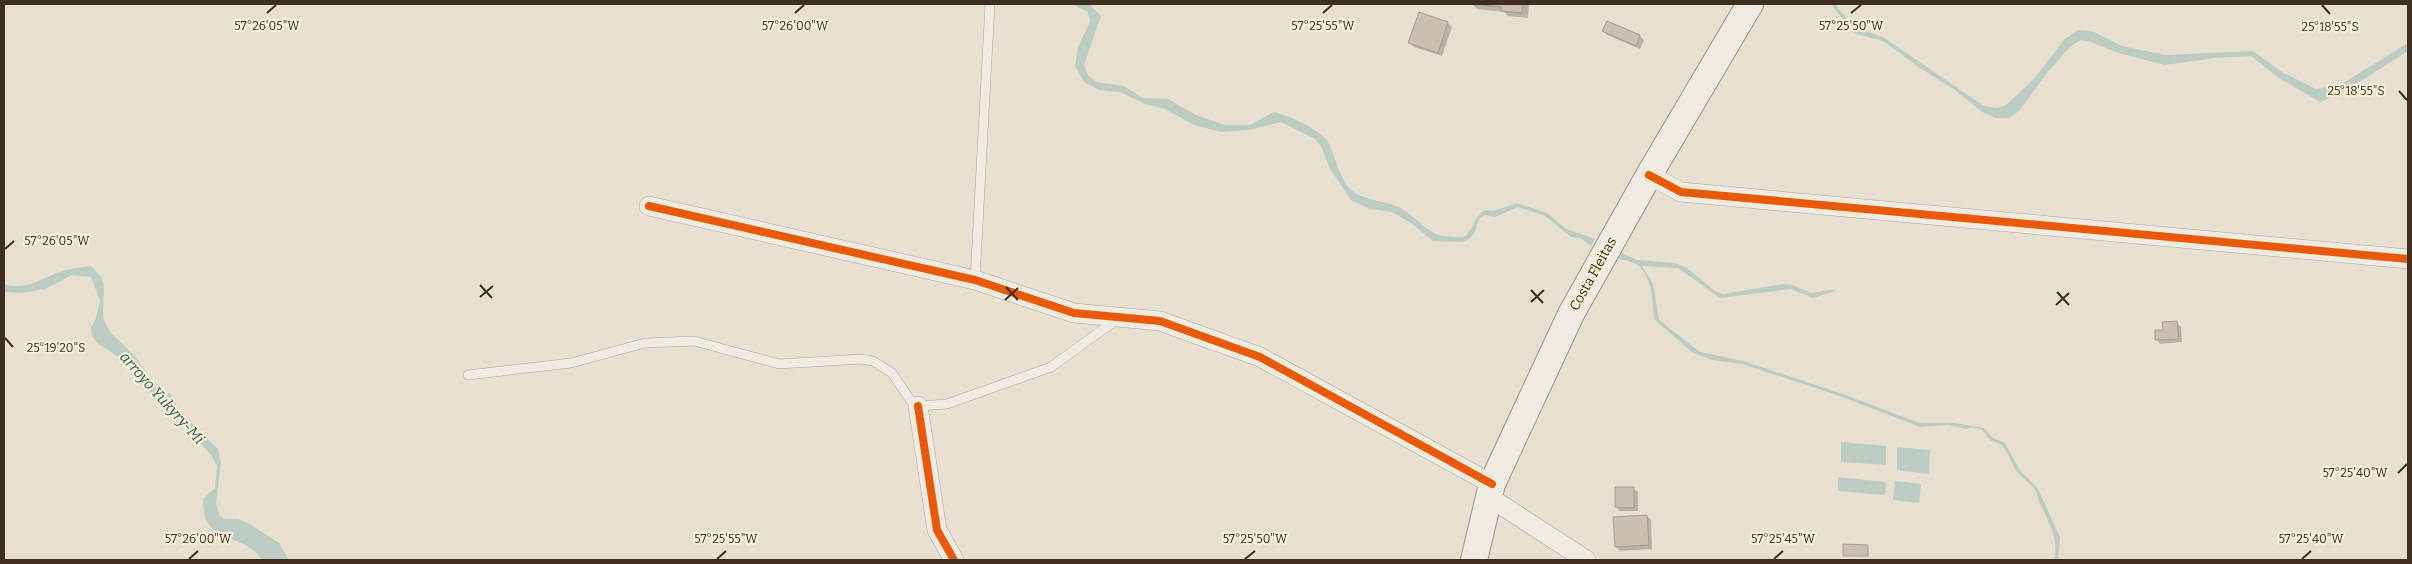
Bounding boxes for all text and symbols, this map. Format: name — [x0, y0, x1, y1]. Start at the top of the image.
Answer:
text: 57°26'05"W — [234, 19, 300, 33]
text: 57°26'00"W — [762, 19, 829, 33]
text: 57°25'55"W — [1291, 19, 1355, 33]
text: 57°25'50"W — [1819, 19, 1884, 33]
text: 25°18'55"S — [2301, 20, 2359, 34]
text: 25°18'55"S — [2327, 84, 2385, 98]
text: 57°26'05"W — [24, 234, 90, 248]
street label: Costa Fleitas — [1566, 234, 1620, 314]
text: 25°19'20"S — [27, 341, 85, 355]
water label: arroyo Yukyry-Mi — [116, 348, 208, 448]
text: 57°25'40"W — [2322, 466, 2388, 480]
text: 57°26'00"W — [165, 532, 232, 546]
text: 57°25'55"W — [694, 532, 758, 546]
text: 57°25'50"W — [1223, 532, 1288, 546]
text: 57°25'45"W — [1751, 532, 1816, 546]
text: 57°25'40"W — [2278, 532, 2344, 546]

